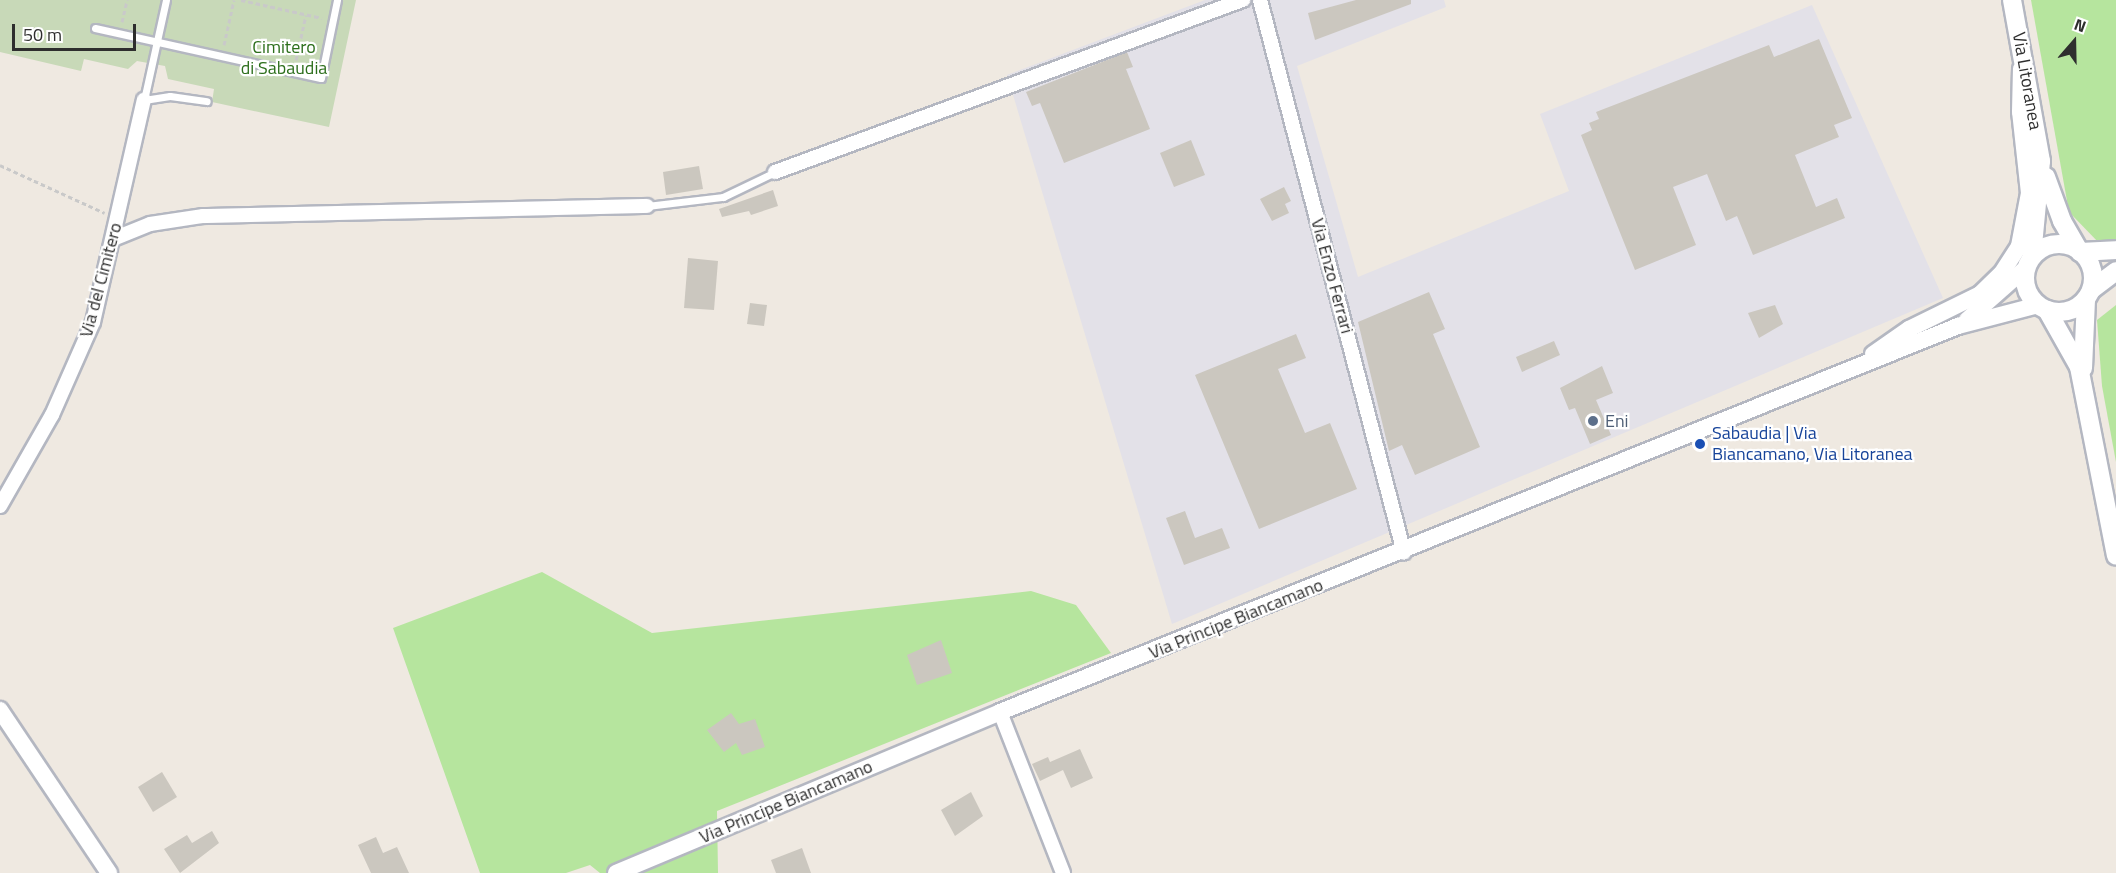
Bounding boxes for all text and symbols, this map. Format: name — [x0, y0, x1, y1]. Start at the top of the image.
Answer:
scale bar — [15, 12, 140, 50]
north arrow — [2044, 12, 2104, 72]
text: N — [2071, 12, 2089, 38]
text: 50 m — [23, 21, 62, 48]
street label: Via Litoranea — [2008, 30, 2046, 132]
park label: Cimitero di Sabaudia — [241, 37, 327, 80]
street label: Via Enzo Ferrari — [1306, 216, 1358, 336]
street label: Via del Cimitero — [75, 220, 127, 340]
place label: Eni — [1605, 410, 1629, 432]
marker: Eni — [1586, 414, 1600, 428]
place label: Sabaudia | Via Biancamano, Via Litoranea — [1712, 423, 1913, 466]
marker: Sabaudia | Via Biancamano, Via Litoranea — [1693, 437, 1707, 451]
street label: Via Principe Biancamano — [1146, 574, 1326, 664]
street label: Via Principe Biancamano — [696, 756, 876, 848]

